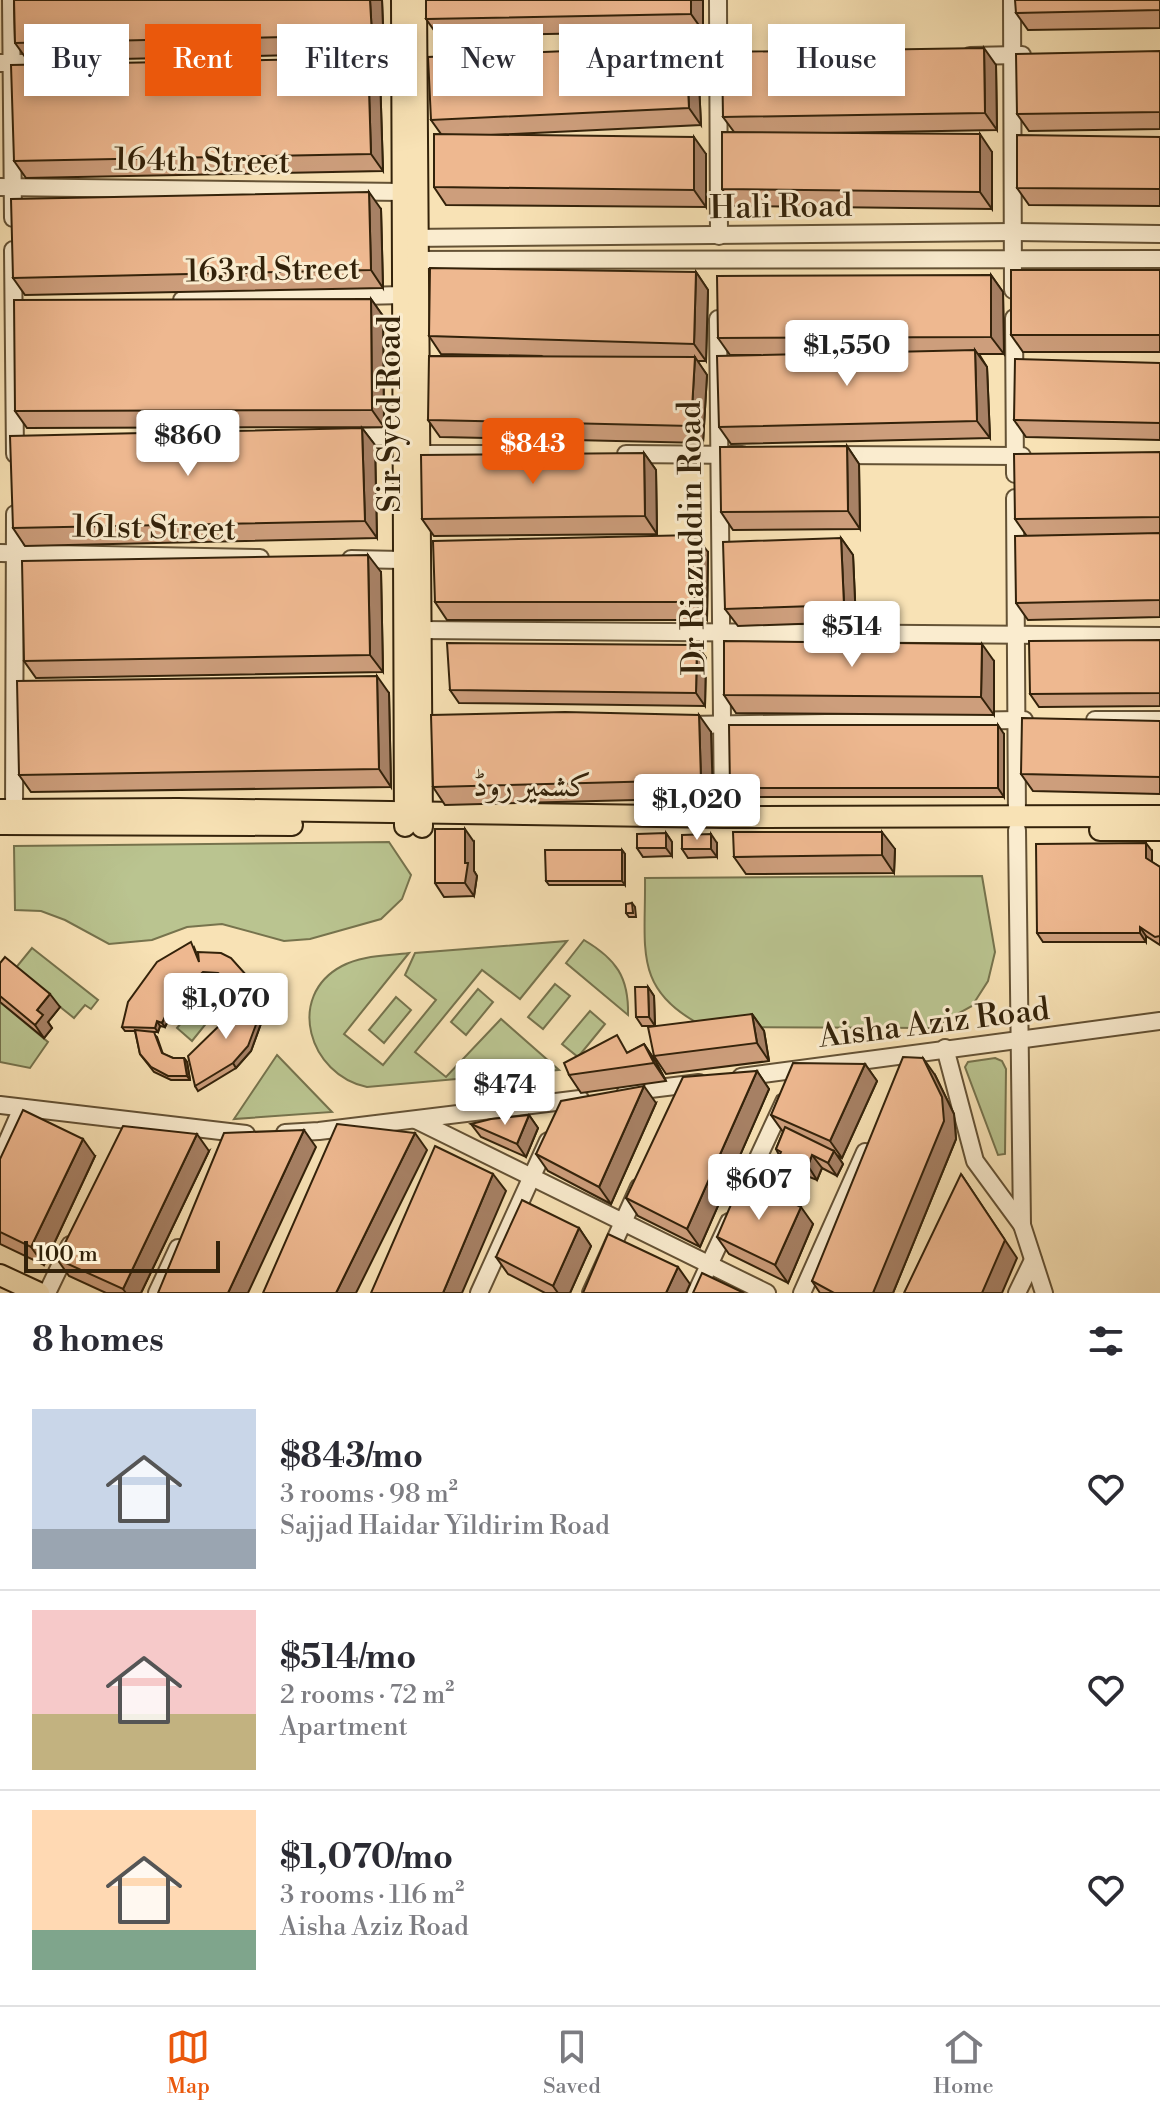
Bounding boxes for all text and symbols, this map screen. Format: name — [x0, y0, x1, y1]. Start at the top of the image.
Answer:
chip: Buy — [24, 24, 129, 96]
chip: Rent — [145, 24, 261, 96]
chip: Filters — [277, 24, 417, 96]
chip: New — [433, 24, 543, 96]
chip: Apartment — [559, 24, 752, 96]
chip: House — [768, 24, 905, 96]
street label: 164th Street — [114, 139, 290, 183]
street label: Hali Road — [709, 186, 853, 228]
street label: 163rd Street — [185, 248, 361, 292]
street label: Sir Syed Road — [370, 315, 410, 513]
pin: $1,550 — [782, 320, 912, 388]
text: $1,550 — [803, 330, 891, 362]
street label: Dr Riazuddin Road — [670, 400, 714, 676]
pin: $860 — [141, 410, 235, 478]
pin: $843 — [486, 418, 580, 486]
text: $860 — [154, 420, 222, 452]
text: $843 — [500, 428, 566, 460]
street label: 161st Street — [72, 507, 236, 549]
pin: $514 — [805, 601, 899, 669]
text: $514 — [822, 611, 882, 643]
street label: کشمیر روڈ — [473, 766, 591, 806]
pin: $1,020 — [632, 774, 762, 842]
text: $1,020 — [652, 784, 742, 816]
pin: $1,070 — [161, 973, 291, 1041]
text: $1,070 — [182, 983, 270, 1015]
street label: Aisha Aziz Road — [815, 989, 1052, 1057]
pin: $474 — [458, 1059, 552, 1127]
text: $474 — [474, 1069, 536, 1101]
pin: $607 — [712, 1154, 806, 1222]
text: $607 — [726, 1164, 792, 1196]
scale bar — [24, 1237, 220, 1273]
text: 100 m — [36, 1241, 98, 1268]
icon: filters — [1084, 1319, 1128, 1363]
text: 8 homes — [32, 1320, 164, 1362]
text: $843/mo — [280, 1436, 423, 1478]
icon: home — [96, 1441, 192, 1537]
icon: heart — [1084, 1467, 1128, 1511]
text: 3 rooms · 98 m² — [280, 1478, 458, 1510]
text: Sajjad Haidar Yildirim Road — [280, 1510, 610, 1542]
text: $514/mo — [280, 1637, 416, 1679]
icon: home — [96, 1642, 192, 1738]
icon: heart — [1084, 1668, 1128, 1712]
text: 2 rooms · 72 m² — [280, 1679, 454, 1711]
text: Apartment — [280, 1711, 408, 1743]
text: $1,070/mo — [280, 1837, 453, 1879]
icon: home — [96, 1842, 192, 1938]
icon: heart — [1084, 1868, 1128, 1912]
text: 3 rooms · 116 m² — [280, 1879, 464, 1911]
text: Aisha Aziz Road — [280, 1911, 469, 1943]
tab: Map — [166, 2025, 210, 2100]
tab: Saved — [543, 2025, 601, 2100]
tab: Home — [933, 2025, 994, 2100]

